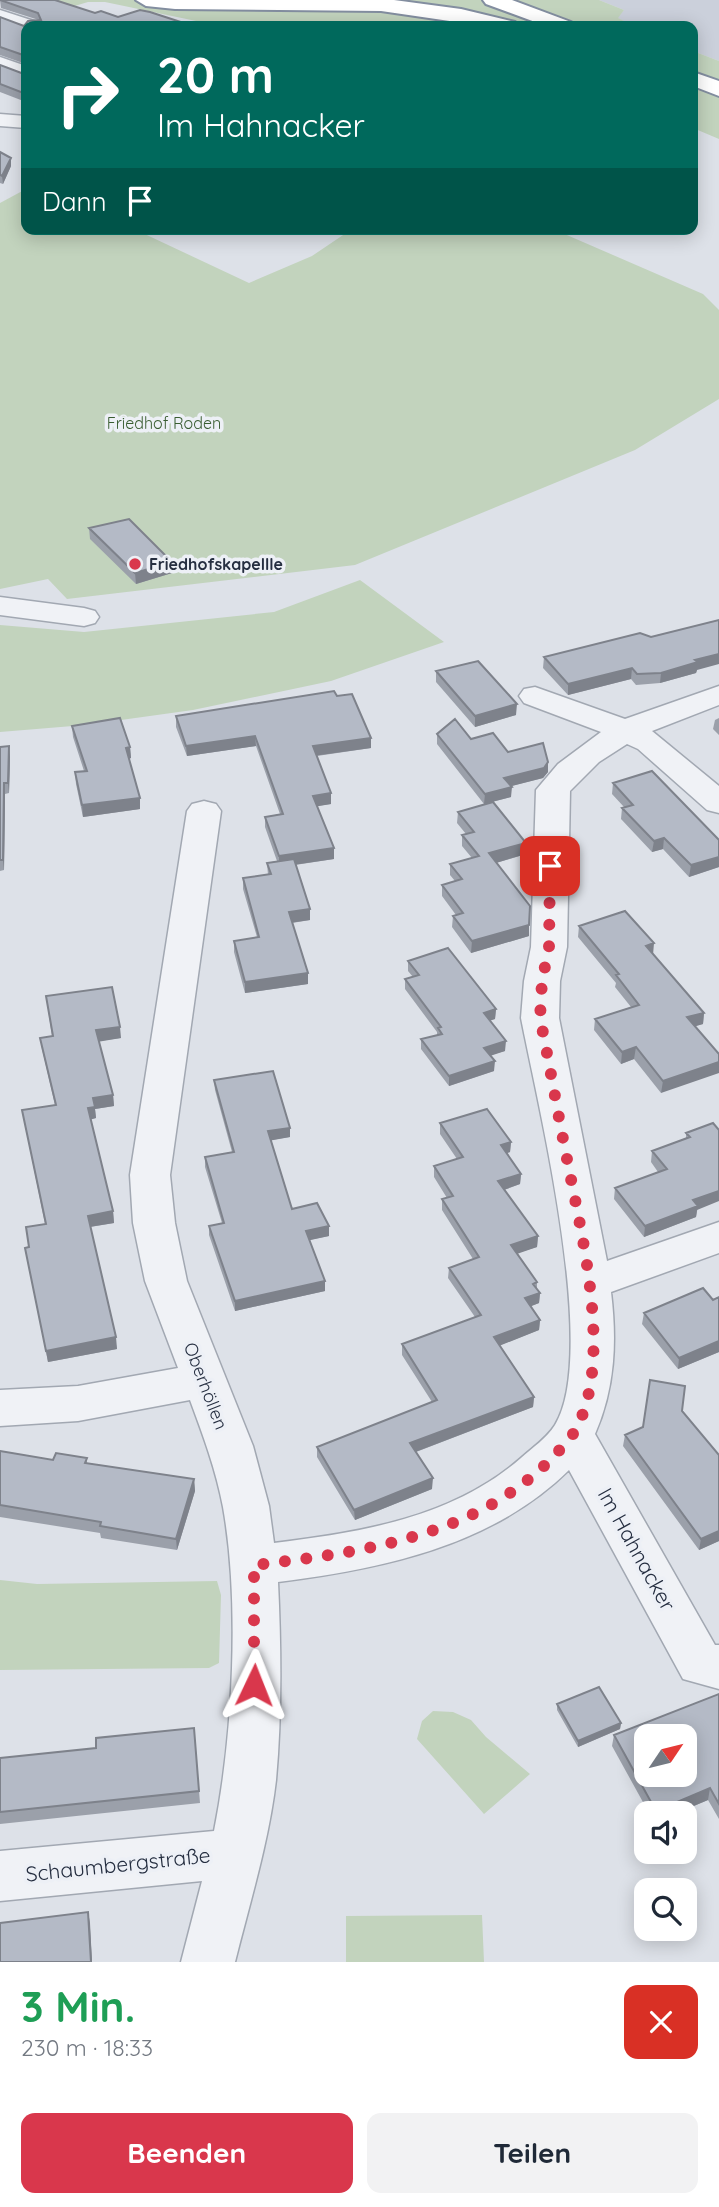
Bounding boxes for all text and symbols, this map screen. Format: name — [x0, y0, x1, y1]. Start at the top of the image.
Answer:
text: 20 m — [157, 44, 274, 105]
icon: right — [42, 49, 133, 140]
text: Im Hahnacker — [157, 105, 365, 145]
icon: arrive — [121, 182, 159, 220]
text: Dann — [42, 185, 107, 218]
park label: Friedhof Roden — [107, 413, 221, 433]
place label: Friedhofskapellle — [149, 554, 283, 574]
marker: Friedhofskapellle — [127, 556, 143, 572]
pin — [520, 836, 580, 896]
icon: arrive — [531, 847, 569, 885]
street label: Oberhöllen — [179, 1339, 233, 1433]
street label: Im Hahnacker — [593, 1483, 681, 1615]
position arrow — [217, 1648, 291, 1722]
north arrow — [634, 1724, 696, 1787]
map controls — [634, 1724, 697, 1941]
button: sound — [634, 1801, 697, 1864]
street label: Schaumbergstraße — [24, 1841, 212, 1887]
button: search — [634, 1878, 697, 1941]
text: 3 Min. — [21, 1980, 135, 2033]
button: close — [624, 1985, 698, 2059]
text: 230 m · 18:33 — [21, 2033, 153, 2062]
button: Beenden — [21, 2113, 353, 2193]
button: Teilen — [367, 2113, 698, 2193]

